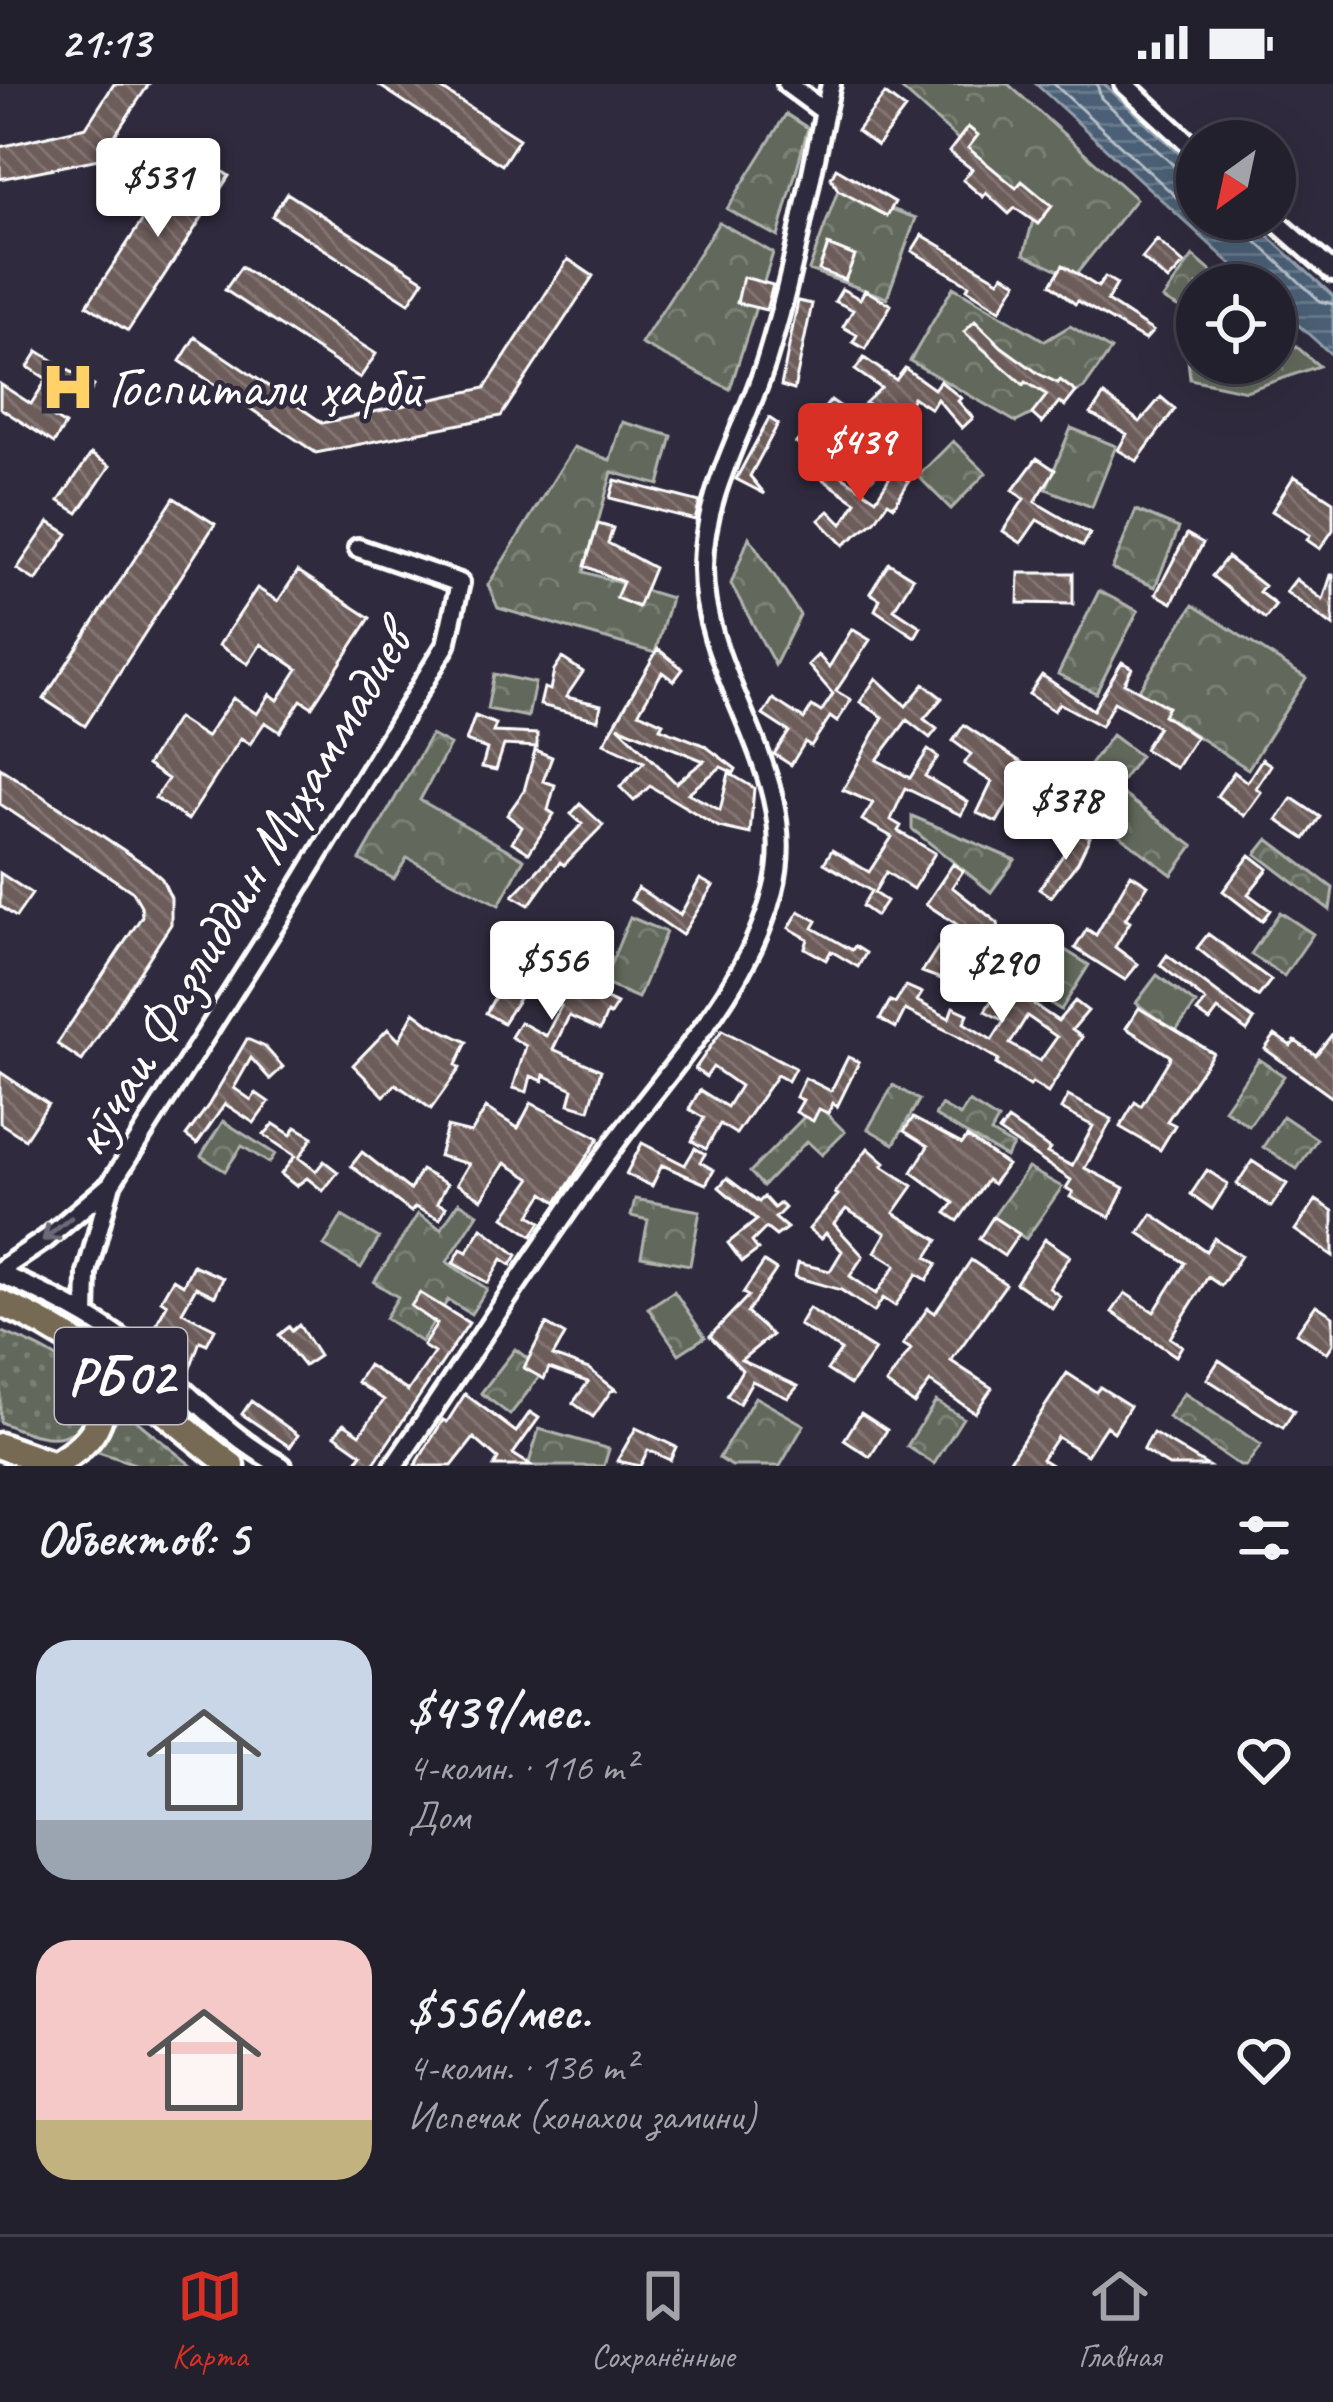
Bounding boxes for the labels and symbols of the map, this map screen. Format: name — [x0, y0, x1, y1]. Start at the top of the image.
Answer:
north arrow — [1176, 120, 1296, 240]
pin: $531 — [87, 138, 229, 240]
place label: Госпитали ҳарбӣ — [108, 351, 426, 423]
hospital icon: Госпитали ҳарбӣ — [39, 358, 97, 416]
pin: $439 — [789, 403, 931, 505]
street label: кӯчаи Фазлиддин Муҳаммадиев — [53, 601, 434, 1170]
pin: $378 — [995, 761, 1137, 863]
pin: $556 — [481, 921, 623, 1023]
pin: $290 — [931, 924, 1073, 1026]
one-way arrow — [42, 1215, 73, 1243]
road number: РБ02 — [55, 1328, 187, 1424]

